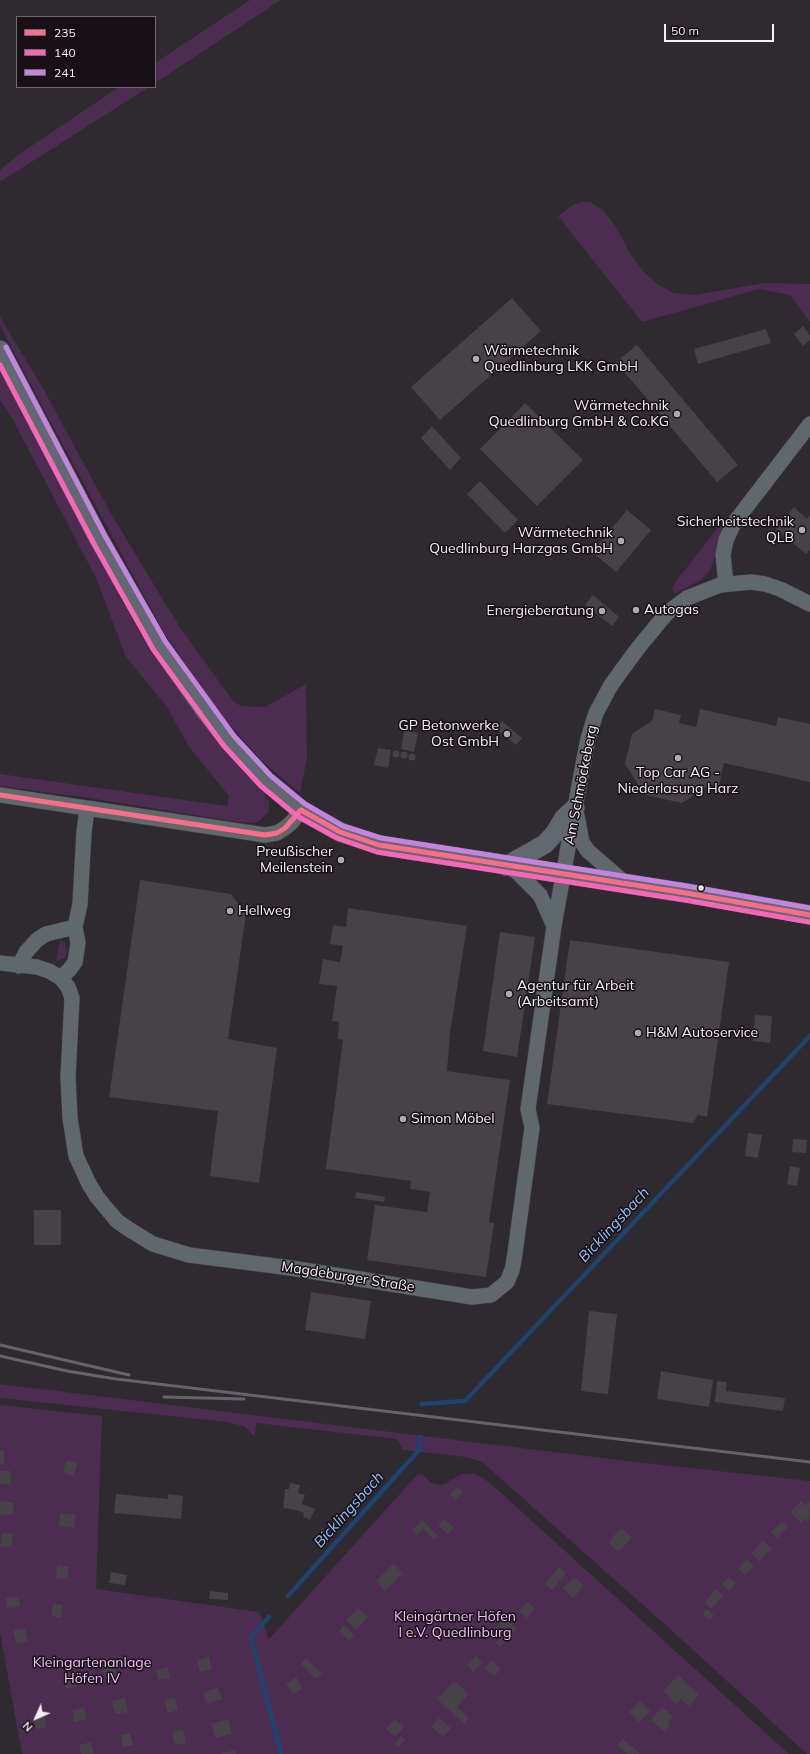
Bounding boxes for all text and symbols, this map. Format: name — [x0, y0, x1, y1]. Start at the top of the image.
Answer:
legend — [16, 16, 156, 88]
scale bar — [666, 16, 776, 42]
text: 50 m — [671, 23, 699, 38]
text: 235 — [54, 25, 76, 40]
text: 140 — [54, 45, 76, 60]
text: 241 — [54, 65, 76, 80]
place label: Wärmetechnik Quedlinburg LKK GmbH — [484, 343, 638, 376]
marker: Wärmetechnik Quedlinburg LKK GmbH — [471, 354, 481, 364]
place label: Wärmetechnik Quedlinburg GmbH & Co.KG — [489, 398, 669, 430]
marker: Wärmetechnik Quedlinburg GmbH & Co.KG — [672, 409, 682, 419]
place label: Sicherheitstechnik QLB — [677, 514, 794, 546]
place label: Wärmetechnik Quedlinburg Harzgas GmbH — [429, 525, 613, 558]
marker: Sicherheitstechnik QLB — [797, 525, 807, 535]
marker: Wärmetechnik Quedlinburg Harzgas GmbH — [616, 536, 626, 546]
place label: Autogas — [644, 602, 699, 618]
place label: Energieberatung — [487, 603, 594, 619]
marker: Autogas — [631, 605, 641, 615]
marker: Energieberatung — [597, 606, 607, 616]
place label: GP Betonwerke Ost GmbH — [398, 718, 499, 750]
street label: Am Schmöckeberg — [561, 724, 601, 846]
marker: GP Betonwerke Ost GmbH — [502, 729, 512, 739]
marker: Top Car AG - Niederlasung Harz — [673, 753, 683, 763]
place label: Top Car AG - Niederlasung Harz — [617, 765, 739, 798]
place label: Preußischer Meilenstein — [256, 844, 333, 876]
marker: Preußischer Meilenstein — [336, 855, 346, 865]
unlabelled marker — [696, 883, 706, 893]
place label: Hellweg — [238, 903, 291, 919]
marker: Hellweg — [225, 906, 235, 916]
place label: Agentur für Arbeit (Arbeitsamt) — [517, 978, 634, 1010]
marker: Agentur für Arbeit (Arbeitsamt) — [504, 989, 514, 999]
place label: H&M Autoservice — [646, 1025, 758, 1041]
marker: H&M Autoservice — [633, 1028, 643, 1038]
place label: Simon Möbel — [411, 1111, 495, 1127]
marker: Simon Möbel — [398, 1114, 408, 1124]
water label: Bicklingsbach — [575, 1184, 653, 1266]
street label: Magdeburger Straße — [280, 1258, 416, 1296]
water label: Bicklingsbach — [310, 1468, 388, 1552]
park label: Kleingärtner Höfen I e.V. Quedlinburg — [394, 1609, 516, 1642]
park label: Kleingartenanlage Höfen IV — [33, 1655, 151, 1688]
north arrow — [16, 1698, 56, 1738]
text: N — [20, 1719, 35, 1734]

